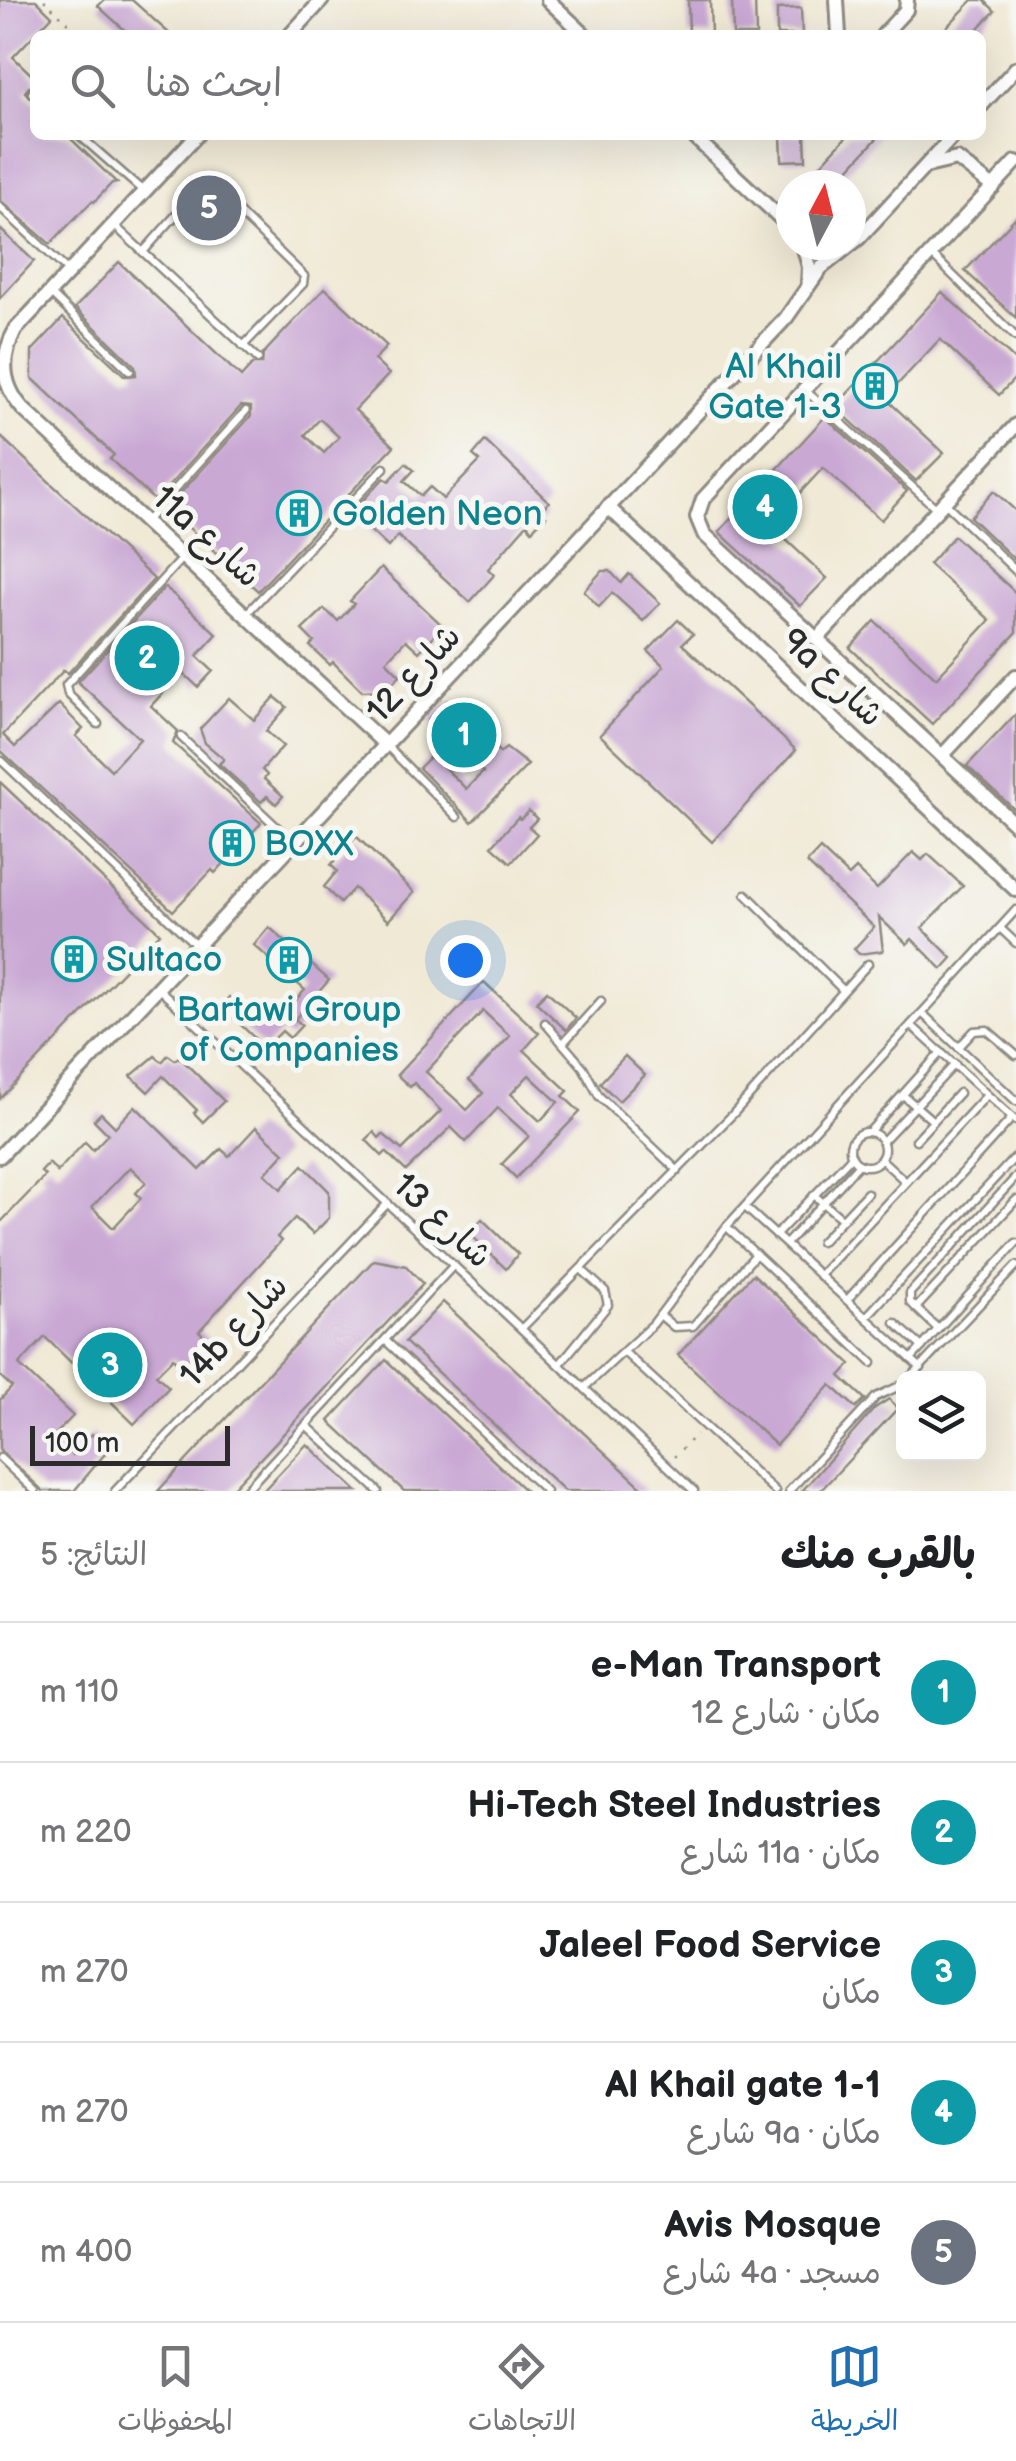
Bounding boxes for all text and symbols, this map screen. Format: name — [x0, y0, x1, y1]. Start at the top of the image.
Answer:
search box — [30, 30, 986, 140]
icon: search — [65, 58, 120, 113]
text: ابحث هنا — [145, 62, 282, 107]
pin: 5 — [176, 170, 242, 246]
north arrow — [776, 170, 866, 260]
place label: Al Khail Gate 1-3 — [708, 346, 842, 429]
building icon: Al Khail Gate 1-3 — [852, 363, 898, 409]
pin: 4 — [732, 470, 798, 544]
street label: 11a شارع — [141, 477, 269, 599]
building icon: Golden Neon — [276, 490, 322, 536]
place label: Golden Neon — [332, 493, 542, 536]
street label: شارع 12 — [358, 616, 472, 734]
pin: 2 — [114, 620, 180, 696]
street label: 9a شارع — [770, 620, 892, 738]
pin: 1 — [432, 698, 496, 772]
building icon: BOXX — [209, 820, 255, 866]
place label: BOXX — [264, 823, 353, 866]
your location — [440, 935, 491, 986]
building icon: Sultaco — [51, 936, 97, 982]
building icon: Bartawi Group of Companies — [266, 937, 312, 983]
place label: Sultaco — [106, 939, 222, 982]
place label: Bartawi Group of Companies — [177, 989, 401, 1072]
street label: شارع 13 — [382, 1164, 501, 1279]
street label: 14b شارع — [171, 1265, 299, 1398]
pin: 3 — [78, 1328, 142, 1402]
map controls — [896, 1371, 986, 1461]
button: layers — [896, 1371, 986, 1461]
scale bar — [30, 1421, 230, 1466]
text: 100 m — [45, 1427, 119, 1460]
text: بالقرب منك — [780, 1530, 976, 1581]
text: النتائج: 5 — [40, 1536, 147, 1575]
text: e-Man Transport — [591, 1643, 881, 1688]
text: 110 m — [40, 1673, 119, 1712]
text: 1 — [937, 1673, 950, 1712]
text: مكان · شارع 12 — [692, 1694, 881, 1733]
text: Hi-Tech Steel Industries — [468, 1783, 881, 1828]
text: 220 m — [40, 1813, 132, 1852]
text: 2 — [934, 1813, 953, 1852]
text: مكان · 11a شارع — [680, 1834, 881, 1873]
text: Jaleel Food Service — [539, 1923, 881, 1968]
text: 270 m — [40, 1953, 129, 1992]
text: 3 — [934, 1953, 953, 1992]
text: مكان — [822, 1974, 881, 2013]
text: Al Khail gate 1-1 — [605, 2063, 881, 2108]
text: 270 m — [40, 2093, 129, 2132]
text: 4 — [934, 2093, 953, 2132]
text: مكان · 9a شارع — [686, 2114, 881, 2153]
text: Avis Mosque — [664, 2203, 881, 2248]
text: 400 m — [40, 2233, 132, 2272]
text: 5 — [934, 2233, 953, 2272]
text: مسجد · 4a شارع — [662, 2254, 881, 2293]
tab: المحفوظات — [118, 2339, 233, 2445]
tab: الاتجاهات — [468, 2339, 576, 2445]
tab: الخريطة — [811, 2339, 898, 2445]

